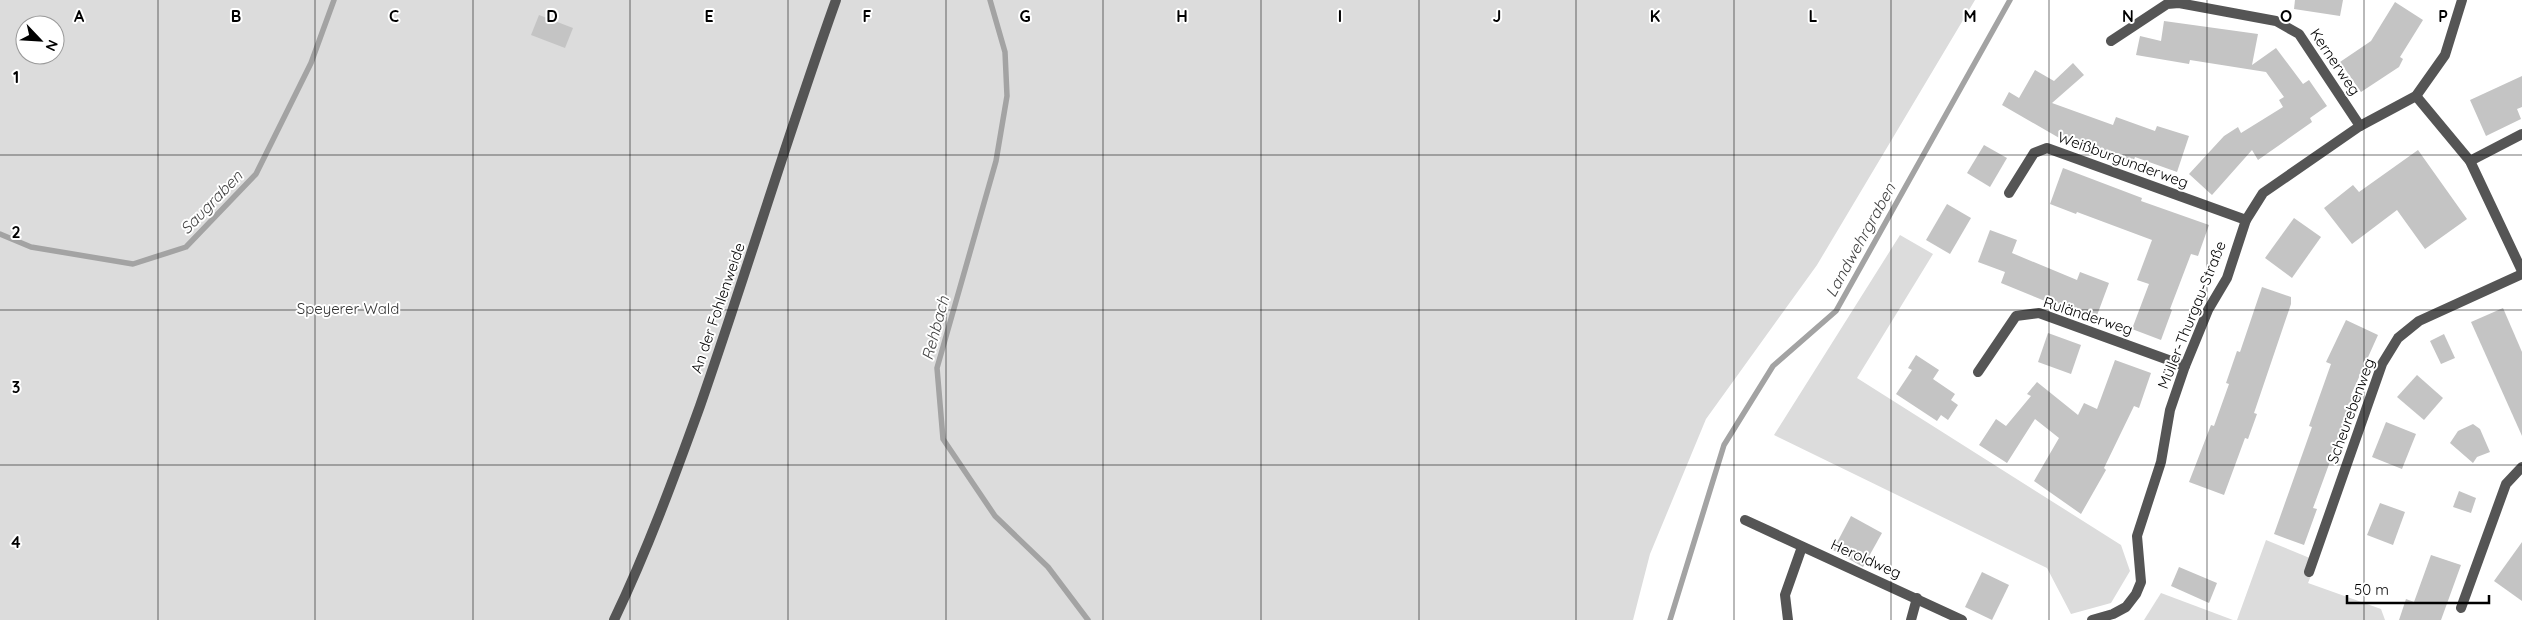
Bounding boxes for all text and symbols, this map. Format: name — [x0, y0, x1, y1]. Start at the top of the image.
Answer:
text: A — [74, 6, 85, 26]
text: B — [231, 6, 241, 26]
text: C — [389, 6, 399, 26]
text: D — [546, 6, 558, 26]
text: E — [704, 6, 714, 26]
text: F — [863, 6, 872, 26]
text: G — [1019, 6, 1031, 26]
text: H — [1176, 6, 1188, 26]
text: I — [1338, 6, 1342, 26]
text: J — [1493, 6, 1501, 26]
text: K — [1650, 6, 1660, 26]
text: L — [1809, 6, 1818, 26]
text: M — [1963, 6, 1977, 26]
text: N — [2122, 6, 2134, 26]
text: O — [2280, 6, 2292, 26]
text: P — [2438, 6, 2448, 26]
north arrow — [15, 15, 65, 65]
street label: Kernerweg — [2306, 25, 2365, 99]
text: N — [41, 37, 62, 54]
text: 1 — [13, 67, 19, 87]
street label: Weißburgunderweg — [2055, 127, 2191, 192]
water label: Saugraben — [176, 165, 247, 238]
water label: Landwehrgraben — [1820, 179, 1900, 300]
text: 2 — [11, 222, 21, 242]
street label: Müller-Thurgau-Straße — [2153, 238, 2230, 392]
street label: An der Fohlenweide — [686, 240, 749, 376]
street label: Ruländerweg — [2041, 292, 2135, 339]
water label: Rehbach — [917, 293, 953, 362]
park label: Speyerer Wald — [297, 299, 399, 318]
street label: Scheurebenweg — [2323, 355, 2378, 466]
text: 3 — [12, 377, 20, 397]
text: 4 — [11, 532, 21, 552]
street label: Heroldweg — [1828, 535, 1904, 583]
scale bar — [2347, 572, 2490, 604]
text: 50 m — [2354, 580, 2389, 599]

